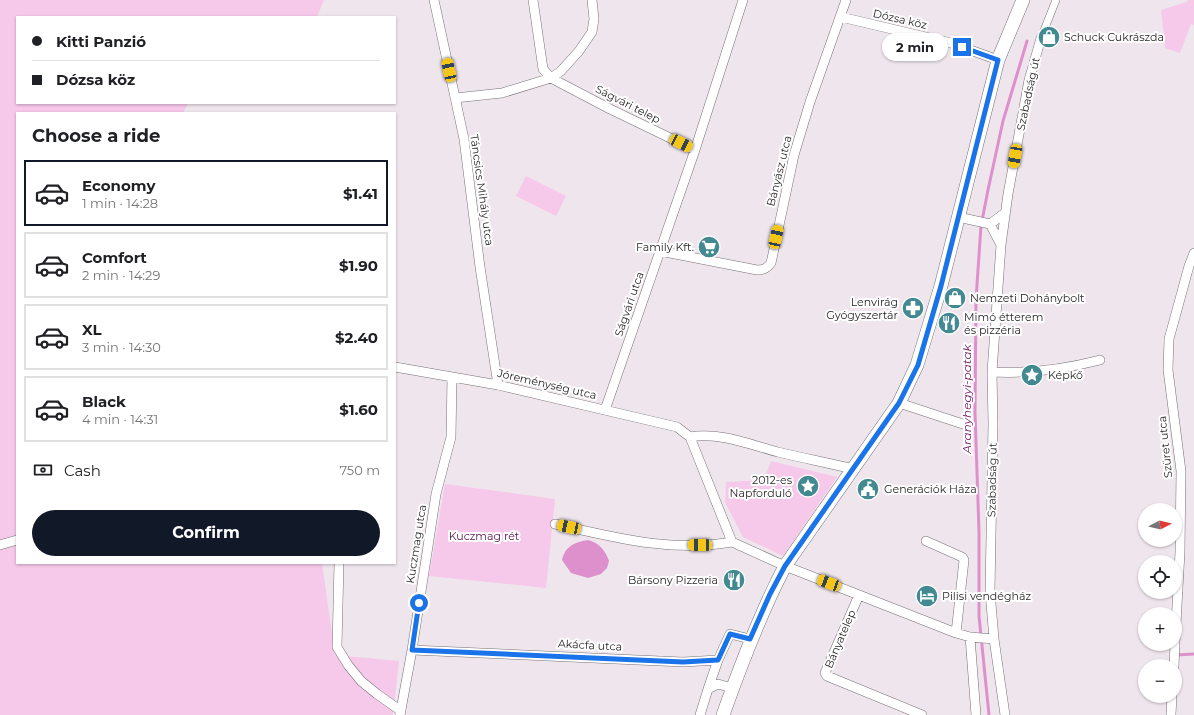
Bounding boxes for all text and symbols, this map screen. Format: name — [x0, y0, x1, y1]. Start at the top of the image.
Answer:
street label: Dózsa köz — [872, 6, 929, 32]
shop icon: Schuck Cukrászda — [1036, 24, 1062, 50]
place label: Schuck Cukrászda — [1064, 30, 1164, 44]
text: Kitti Panzió — [56, 32, 146, 51]
callout: 2 min — [882, 33, 948, 61]
route end — [953, 38, 971, 56]
text: 2 min — [896, 39, 934, 55]
street label: Szabadság út — [1013, 56, 1043, 132]
car — [441, 57, 457, 83]
text: Dózsa köz — [56, 70, 135, 89]
street label: Ságvári telep — [593, 82, 663, 126]
text: Choose a ride — [32, 125, 160, 147]
car — [668, 132, 694, 154]
street label: Táncsics Mihály utca — [467, 133, 497, 247]
street label: Bányász utca — [763, 134, 795, 208]
car — [1007, 143, 1023, 169]
icon: car — [34, 175, 70, 211]
text: Economy — [82, 176, 155, 195]
text: $1.41 — [343, 184, 378, 203]
text: 1 min · 14:28 — [82, 195, 158, 211]
car — [768, 224, 784, 250]
supermarket icon: Family Kft. — [696, 234, 722, 260]
place label: Family Kft. — [636, 240, 694, 254]
icon: car — [34, 247, 70, 283]
text: Comfort — [82, 248, 147, 267]
text: $1.90 — [339, 256, 378, 275]
text: 2 min · 14:29 — [82, 267, 160, 283]
street label: Ságvári utca — [611, 270, 647, 338]
shop icon: Nemzeti Dohánybolt — [942, 285, 968, 311]
place label: Nemzeti Dohánybolt — [970, 291, 1085, 305]
place label: Lenvirág Gyógyszertár — [826, 295, 898, 322]
pharmacy icon: Lenvirág Gyógyszertár — [900, 295, 926, 321]
restaurant icon: Mimó étterem és pizzéria — [936, 310, 962, 336]
place label: Mimó étterem és pizzéria — [964, 310, 1043, 337]
icon: car — [34, 319, 70, 355]
text: XL — [82, 320, 101, 339]
text: $2.40 — [335, 328, 378, 347]
text: 3 min · 14:30 — [82, 339, 161, 355]
water label: Aranyhegyi-patak — [959, 343, 974, 455]
place icon: Képkő — [1019, 362, 1045, 388]
street label: Jóreménység utca — [495, 366, 598, 402]
place label: Képkő — [1048, 368, 1083, 382]
icon: car — [34, 391, 70, 427]
text: Black — [82, 392, 126, 411]
text: $1.60 — [339, 400, 378, 419]
text: 4 min · 14:31 — [82, 411, 158, 427]
street label: Szüret utca — [1155, 415, 1175, 479]
street label: Szabadság út — [984, 442, 1000, 517]
icon: cash — [32, 459, 54, 481]
text: Cash — [64, 461, 101, 480]
text: 750 m — [339, 462, 380, 478]
place label: 2012-es Napforduló — [730, 473, 793, 500]
place icon: 2012-es Napforduló — [795, 473, 821, 499]
public building icon: Generációk Háza — [855, 476, 881, 502]
place label: Generációk Háza — [884, 482, 977, 496]
north arrow — [1138, 503, 1182, 547]
map controls — [1138, 503, 1182, 703]
street label: Kuczmag utca — [403, 504, 429, 584]
button: Confirm — [32, 510, 380, 556]
car — [556, 519, 582, 535]
park label: Kuczmag rét — [449, 529, 520, 543]
car — [688, 539, 712, 551]
button: locate — [1138, 555, 1182, 599]
restaurant icon: Bársony Pizzeria — [721, 567, 747, 593]
place label: Bársony Pizzeria — [628, 573, 718, 587]
car — [816, 573, 842, 593]
hotel icon: Pilisi vendégház — [914, 583, 940, 609]
place label: Pilisi vendégház — [942, 589, 1031, 603]
route start — [410, 594, 428, 612]
button: + — [1138, 607, 1182, 651]
street label: Bányatelep — [821, 608, 859, 670]
street label: Akácfa utca — [557, 636, 623, 654]
button: − — [1138, 659, 1182, 703]

